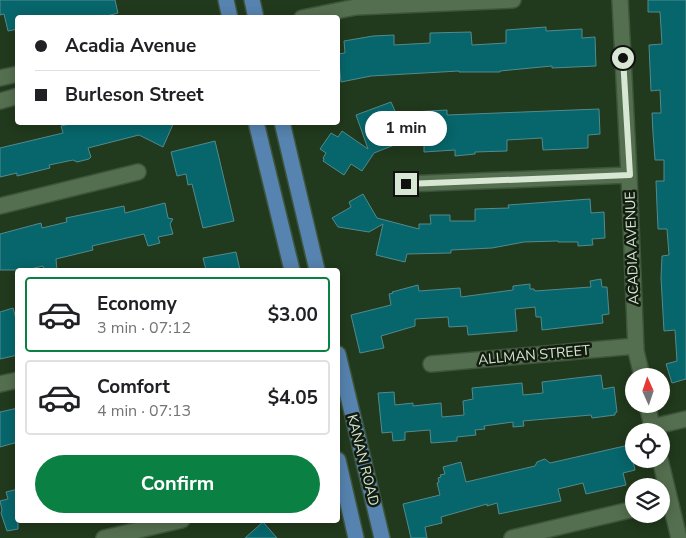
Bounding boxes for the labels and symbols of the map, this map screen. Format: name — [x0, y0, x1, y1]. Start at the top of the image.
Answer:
route start — [612, 47, 634, 69]
callout: 1 min — [365, 111, 447, 146]
route end — [395, 173, 417, 195]
street label: ACADIA AVENUE — [621, 191, 643, 305]
street label: ALLMAN STREET — [477, 341, 591, 369]
north arrow — [625, 368, 670, 412]
street label: KANAN ROAD — [342, 412, 384, 508]

